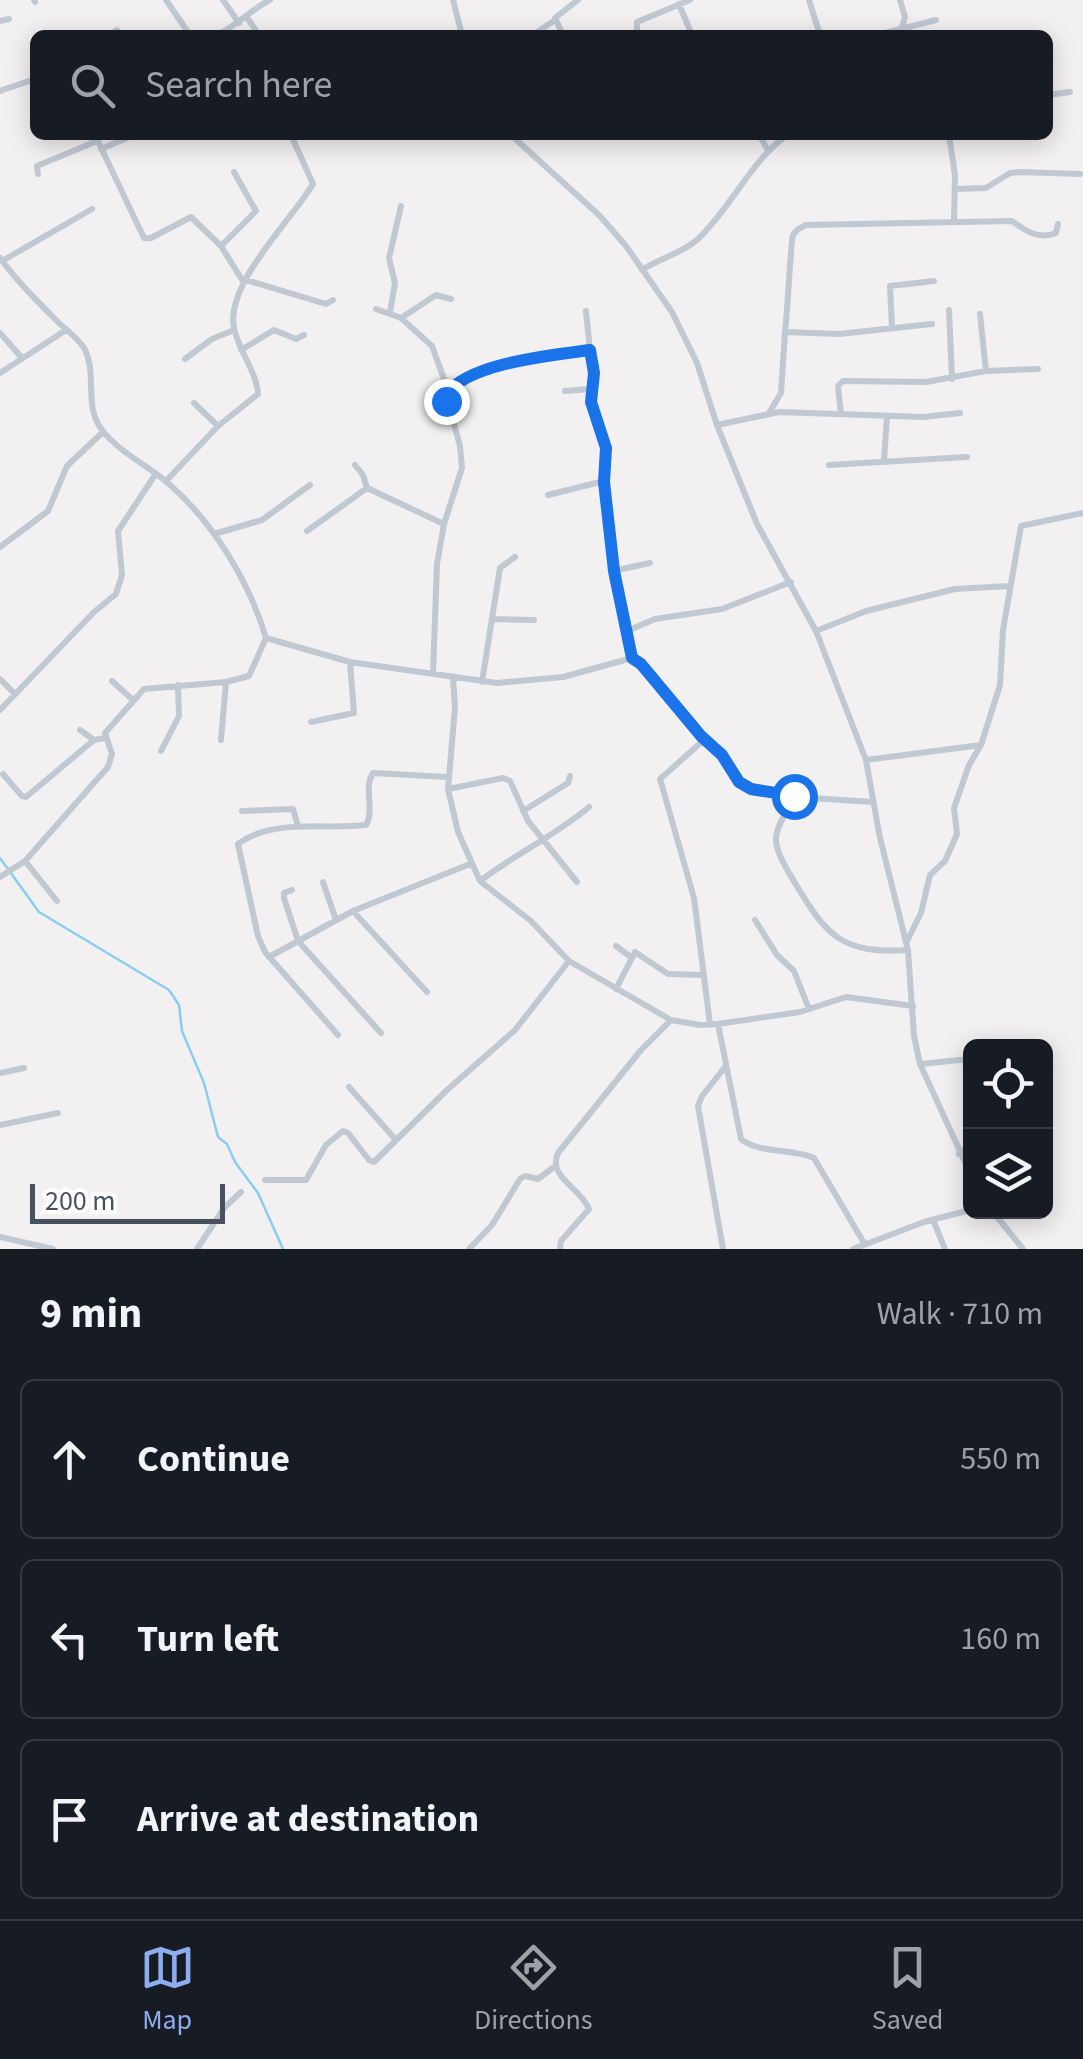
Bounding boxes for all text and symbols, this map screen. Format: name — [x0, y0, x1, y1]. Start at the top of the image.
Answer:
search box — [30, 30, 1053, 140]
icon: search — [65, 58, 120, 113]
text: Search here — [145, 58, 332, 112]
route end — [424, 379, 470, 425]
route start — [772, 774, 818, 820]
map controls — [963, 1039, 1053, 1219]
button: locate — [963, 1039, 1053, 1129]
button: layers — [963, 1129, 1053, 1219]
scale bar — [30, 1179, 225, 1224]
text: 200 m — [45, 1181, 116, 1221]
text: 9 min — [40, 1284, 142, 1344]
text: Walk · 710 m — [877, 1291, 1043, 1337]
icon: ahead — [42, 1432, 97, 1487]
text: Continue — [137, 1432, 290, 1486]
text: 550 m — [960, 1436, 1041, 1482]
icon: left — [42, 1612, 97, 1667]
text: Turn left — [137, 1612, 279, 1666]
text: 160 m — [960, 1616, 1041, 1662]
icon: arrive — [42, 1792, 97, 1847]
text: Arrive at destination — [137, 1792, 479, 1846]
tab: Map — [140, 1940, 195, 2040]
tab: Directions — [474, 1940, 593, 2040]
tab: Saved — [872, 1940, 943, 2040]

